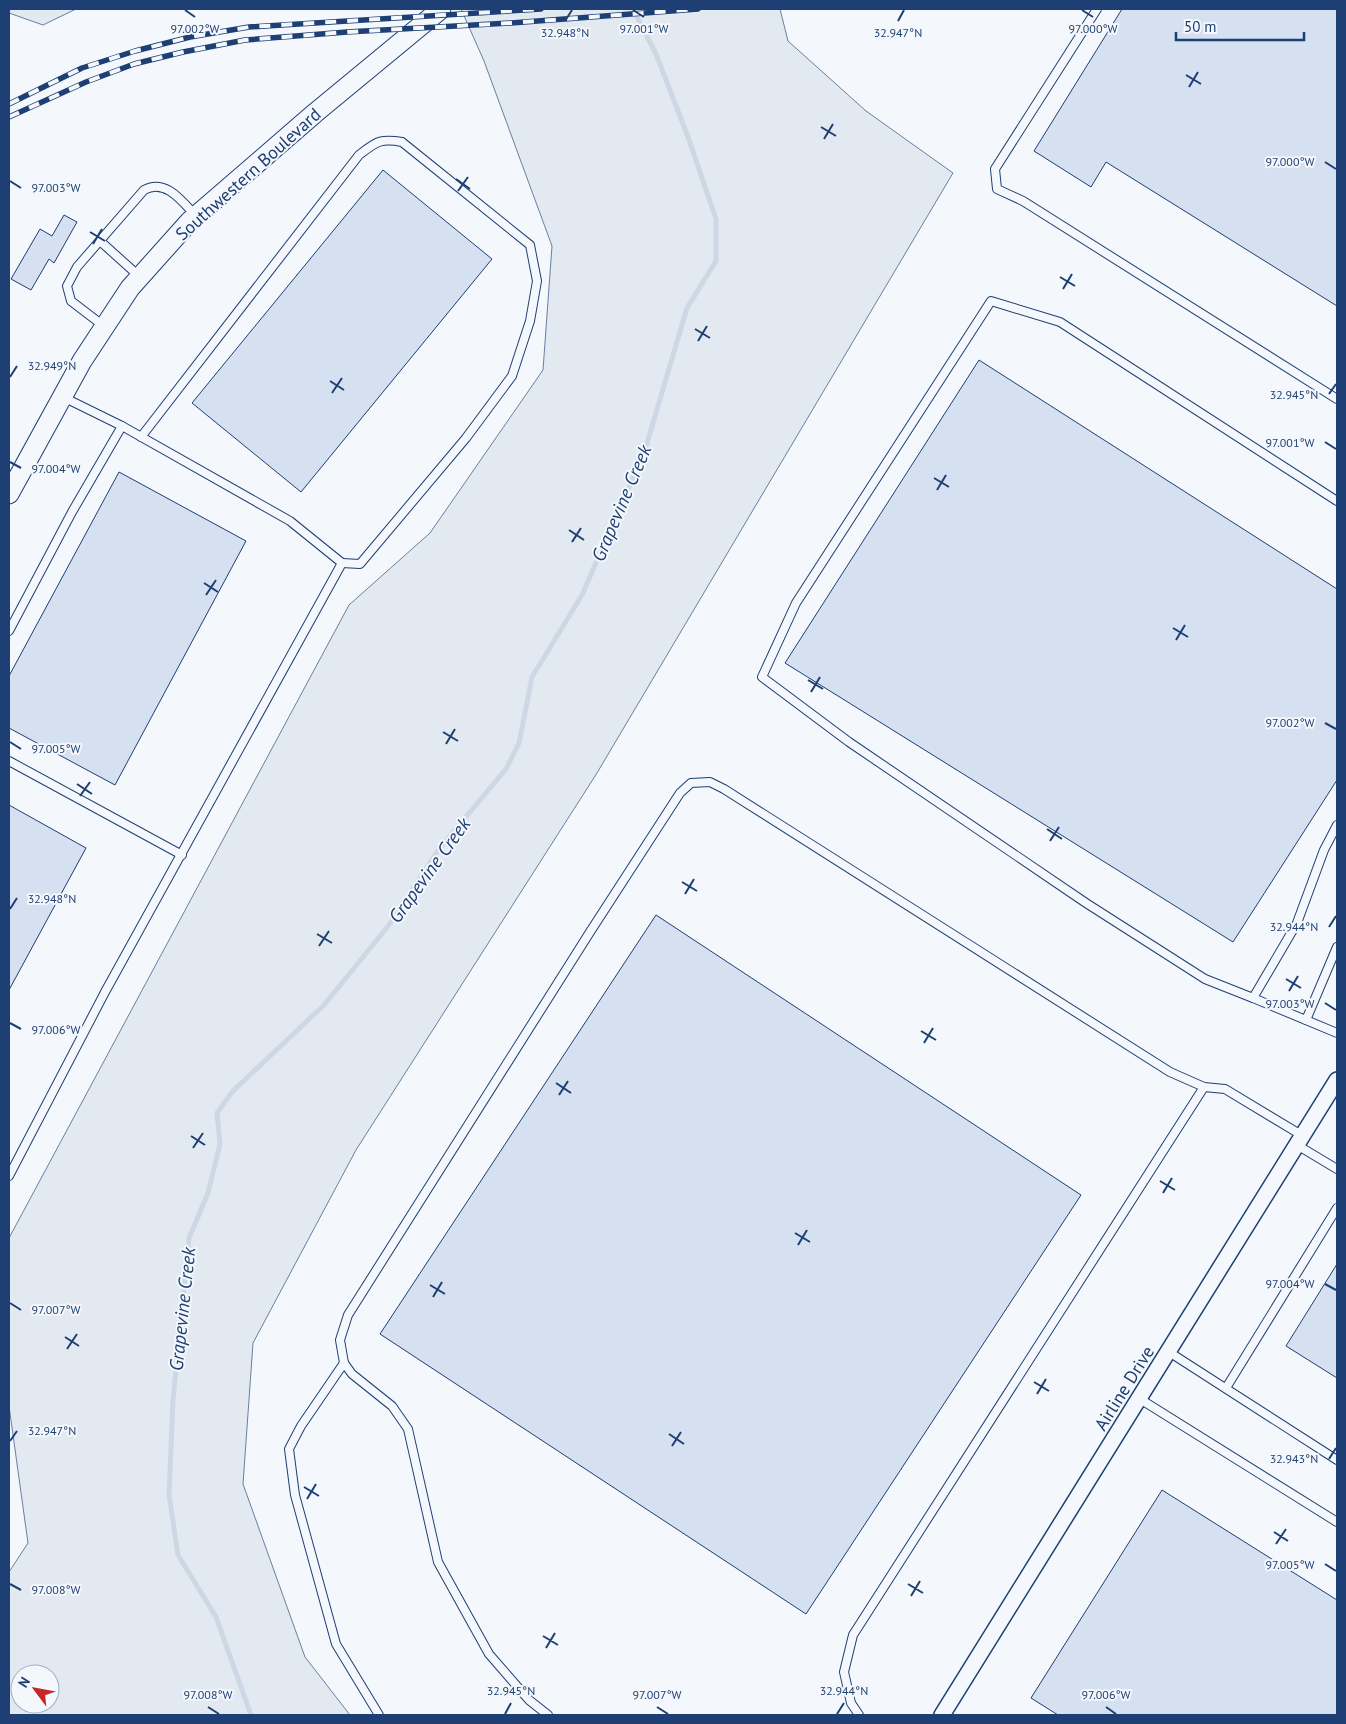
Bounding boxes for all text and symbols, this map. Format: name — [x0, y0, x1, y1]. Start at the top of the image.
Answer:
scale bar — [1176, 10, 1304, 42]
text: 50 m — [1184, 17, 1217, 36]
text: 97.002°W — [171, 21, 220, 36]
text: 97.001°W — [620, 21, 669, 36]
text: 97.000°W — [1069, 21, 1118, 36]
text: 32.948°N — [541, 25, 589, 40]
text: 32.947°N — [874, 25, 922, 40]
street label: Southwestern Boulevard — [171, 103, 325, 245]
text: 97.000°W — [1266, 154, 1315, 169]
text: 97.003°W — [32, 180, 81, 195]
text: 32.949°N — [28, 358, 76, 373]
text: 32.945°N — [1270, 387, 1318, 402]
text: 97.001°W — [1266, 435, 1315, 450]
water label: Grapevine Creek — [586, 440, 657, 565]
text: 97.004°W — [32, 461, 81, 476]
text: 97.002°W — [1266, 715, 1315, 730]
text: 97.005°W — [32, 741, 81, 756]
water label: Grapevine Creek — [383, 811, 476, 927]
text: 32.948°N — [28, 891, 76, 906]
text: 32.944°N — [1270, 919, 1318, 934]
text: 97.003°W — [1266, 996, 1315, 1011]
text: 97.006°W — [32, 1022, 81, 1037]
water label: Grapevine Creek — [164, 1244, 201, 1372]
text: 97.004°W — [1266, 1276, 1315, 1291]
text: 97.007°W — [32, 1302, 81, 1317]
street label: Airline Drive — [1089, 1341, 1159, 1435]
text: 32.947°N — [28, 1423, 76, 1438]
text: 32.943°N — [1270, 1451, 1318, 1466]
text: 97.005°W — [1266, 1557, 1315, 1572]
text: 97.008°W — [32, 1582, 81, 1597]
north arrow — [10, 1664, 60, 1714]
text: N — [14, 1673, 34, 1691]
text: 32.945°N — [487, 1683, 535, 1698]
text: 32.944°N — [820, 1683, 868, 1698]
text: 97.008°W — [184, 1687, 233, 1702]
text: 97.007°W — [633, 1687, 682, 1702]
text: 97.006°W — [1082, 1687, 1131, 1702]

